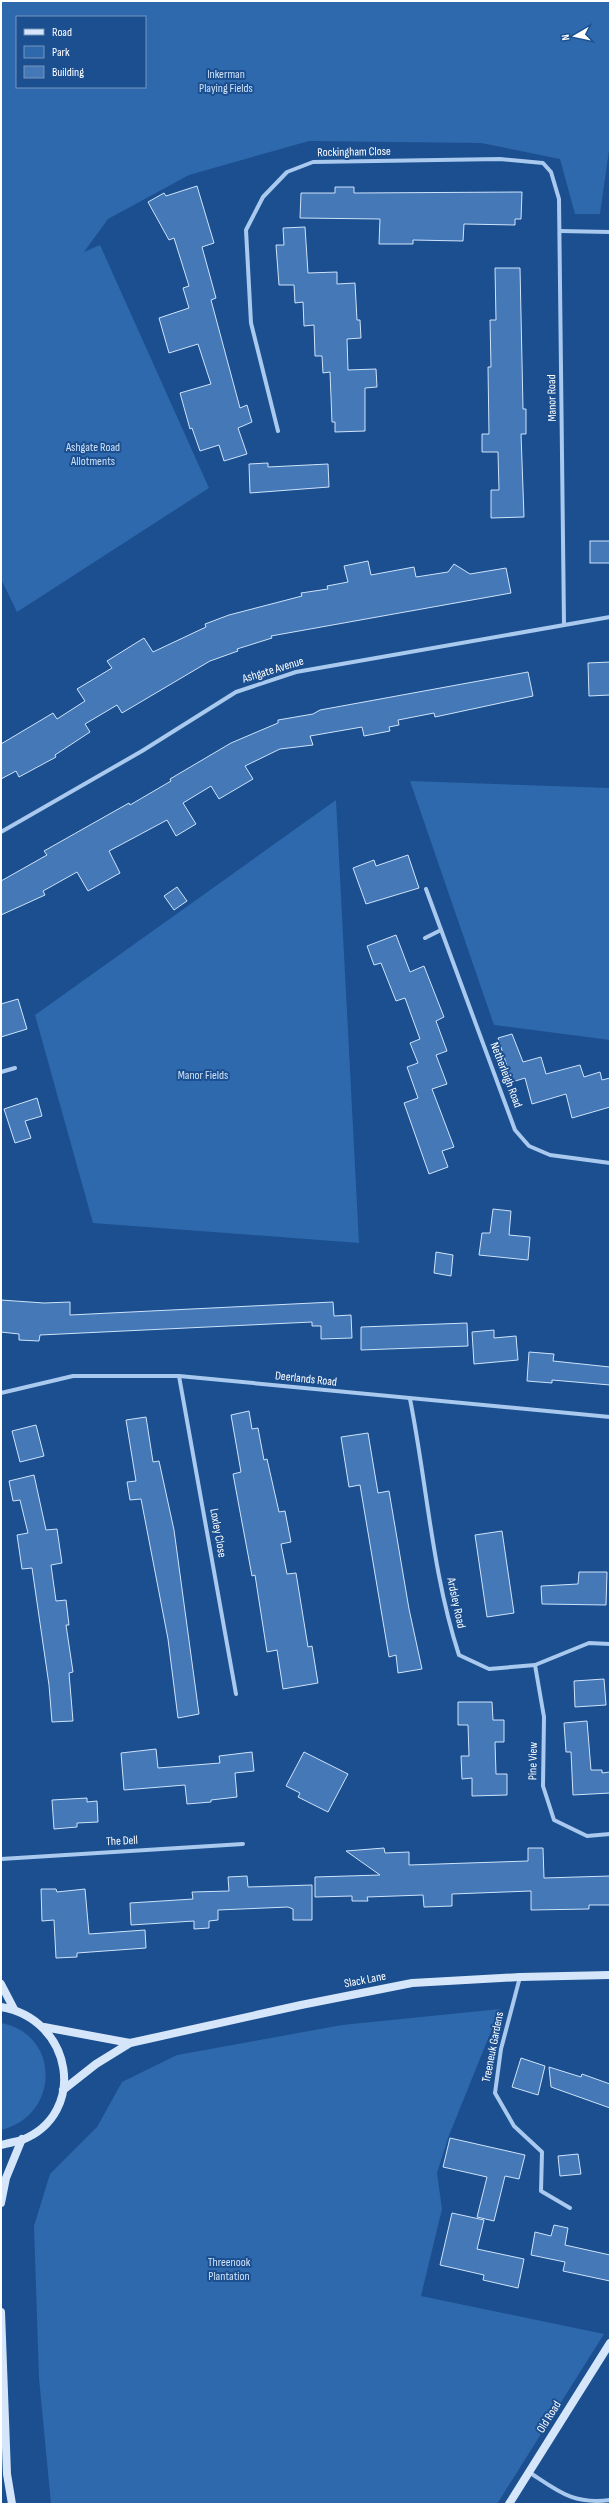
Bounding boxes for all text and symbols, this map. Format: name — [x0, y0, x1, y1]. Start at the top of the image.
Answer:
legend — [16, 16, 146, 88]
north arrow — [555, 16, 595, 56]
text: Road — [52, 25, 72, 40]
text: N — [559, 33, 572, 41]
text: Park — [52, 45, 70, 60]
text: Building — [52, 65, 84, 80]
park label: Inkerman Playing Fields — [199, 67, 253, 96]
street label: Rockingham Close — [317, 144, 391, 160]
street label: Manor Road — [544, 374, 560, 422]
park label: Ashgate Road Allotments — [65, 440, 120, 469]
street label: Ashgate Avenue — [239, 653, 306, 687]
street label: Netherleigh Road — [487, 1040, 525, 1110]
park label: Manor Fields — [178, 1068, 228, 1083]
street label: Deerlands Road — [274, 1368, 338, 1390]
street label: Loxley Close — [206, 1507, 230, 1559]
street label: Ardsley Road — [443, 1575, 469, 1630]
street label: Pine View — [525, 1741, 541, 1780]
street label: The Dell — [106, 1833, 138, 1849]
street label: Slack Lane — [343, 1969, 387, 1991]
street label: Treeneuk Gardens — [479, 2011, 507, 2083]
park label: Threenook Plantation — [208, 2255, 251, 2284]
street label: Old Road — [533, 2398, 565, 2436]

